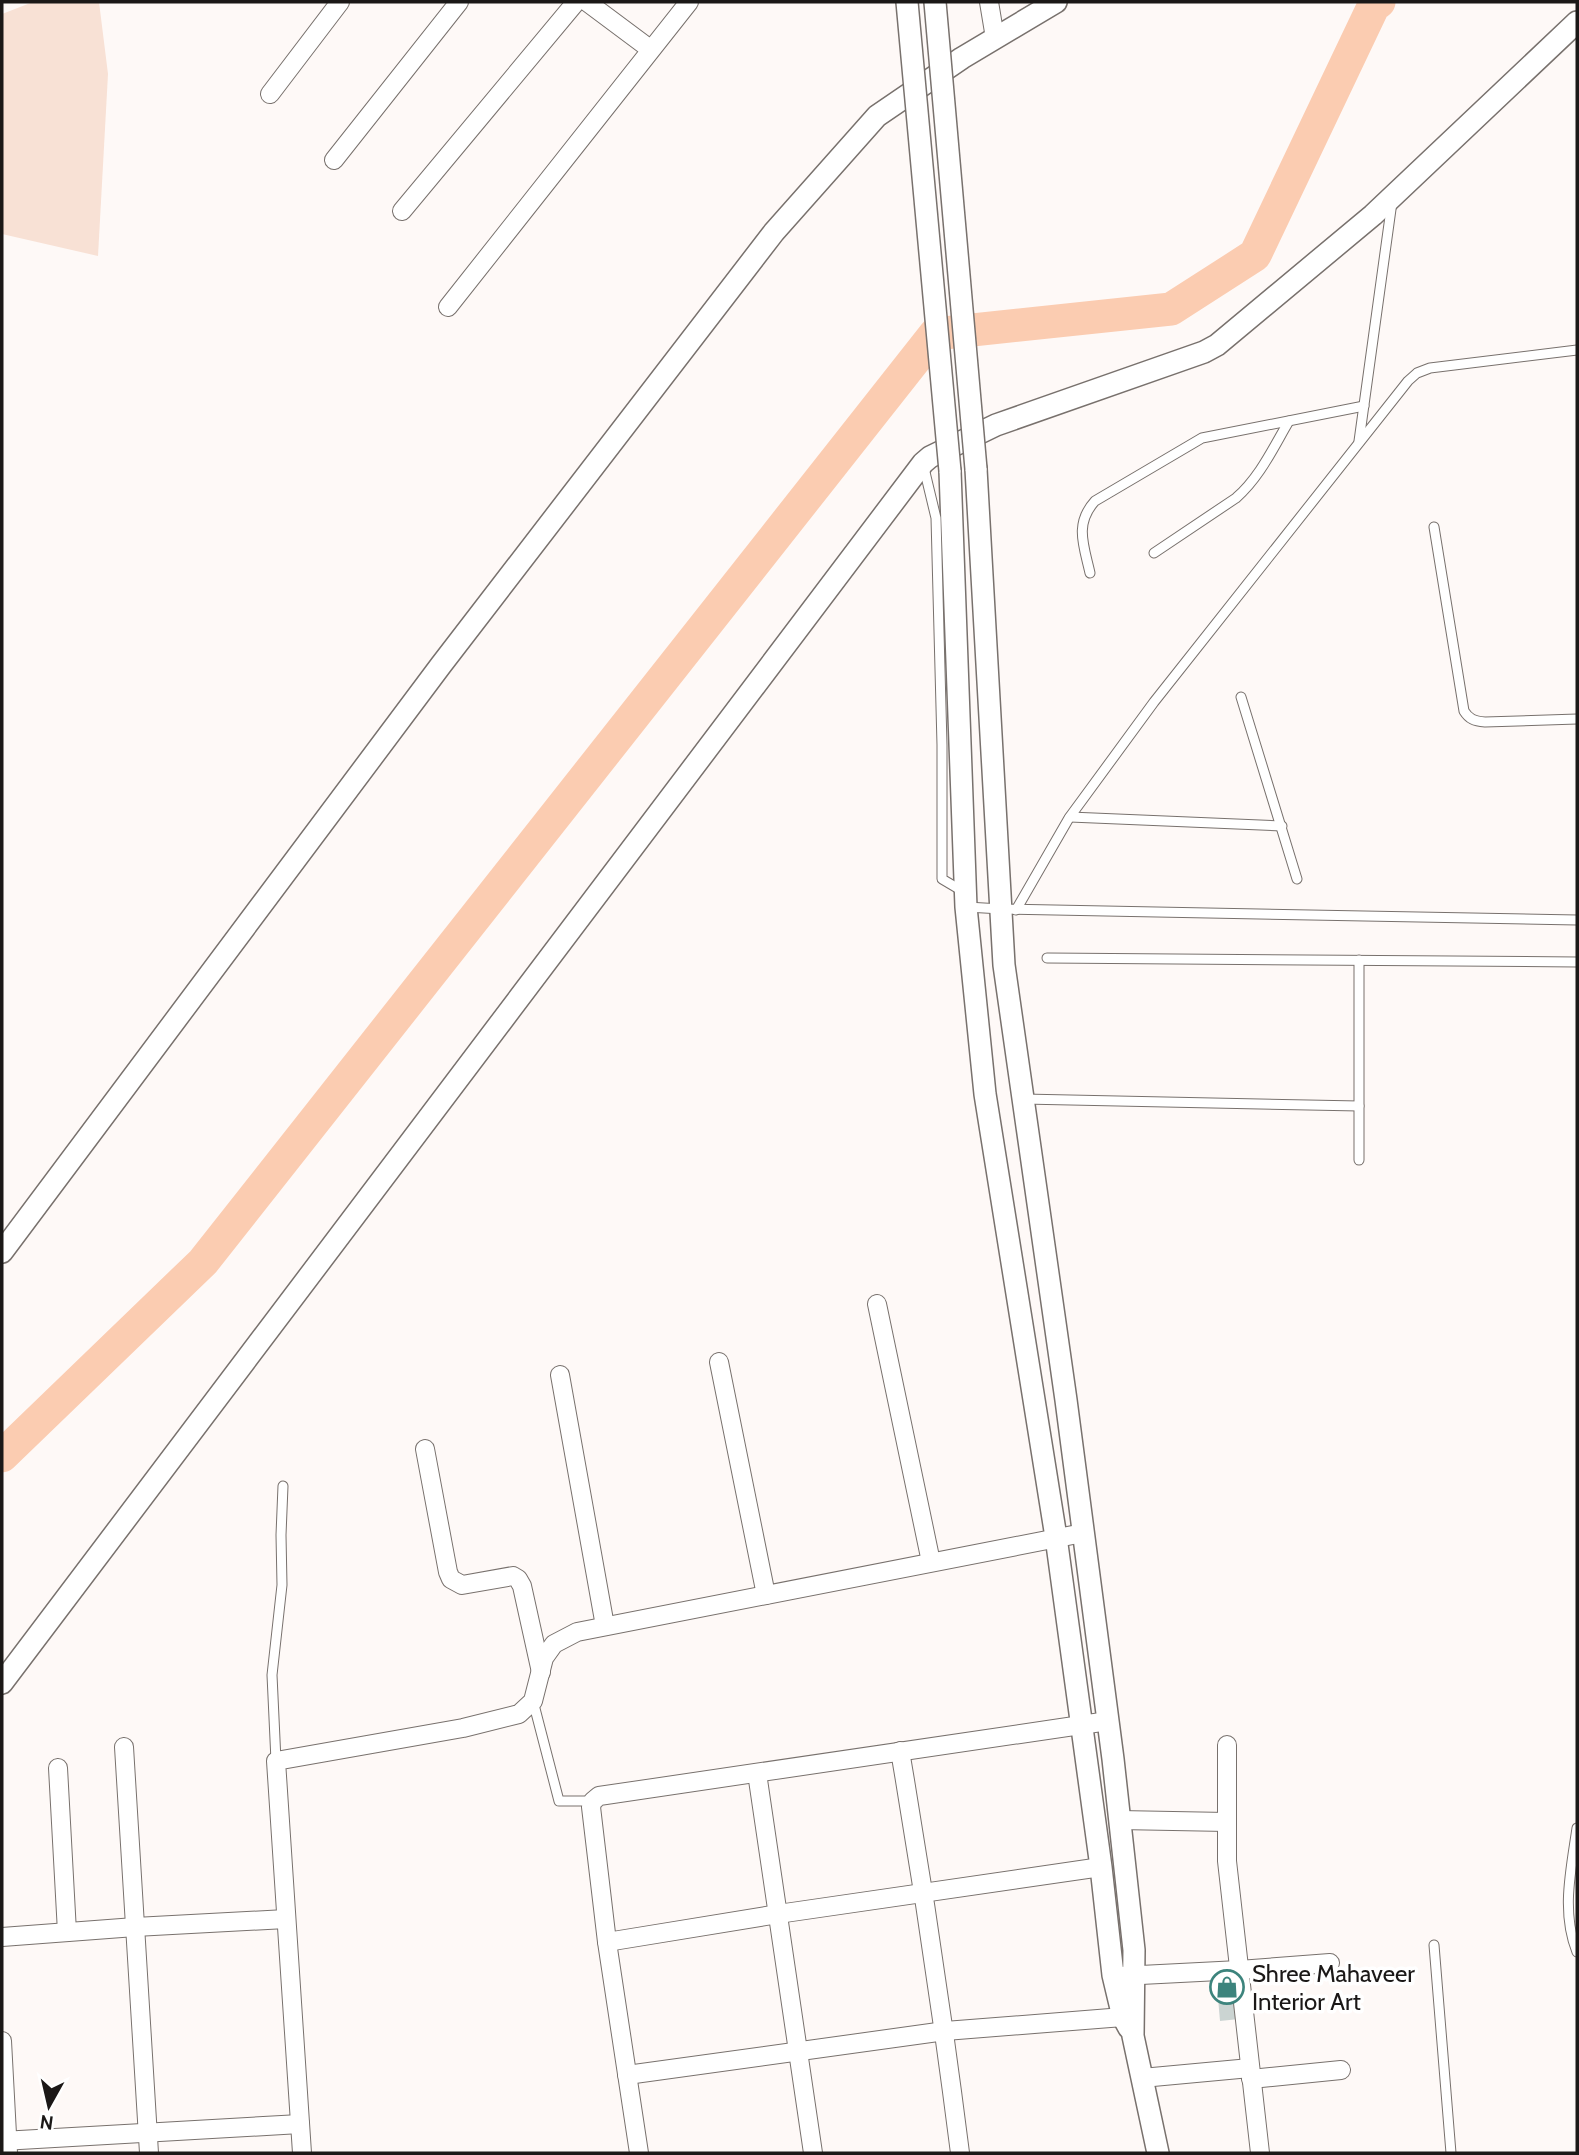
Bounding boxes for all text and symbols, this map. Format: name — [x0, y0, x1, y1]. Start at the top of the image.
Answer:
place label: Shree Mahaveer Interior Art — [1252, 1959, 1415, 2016]
shop icon: Shree Mahaveer Interior Art — [1208, 1968, 1246, 2006]
north arrow — [14, 2071, 84, 2141]
text: N — [38, 2110, 55, 2135]

